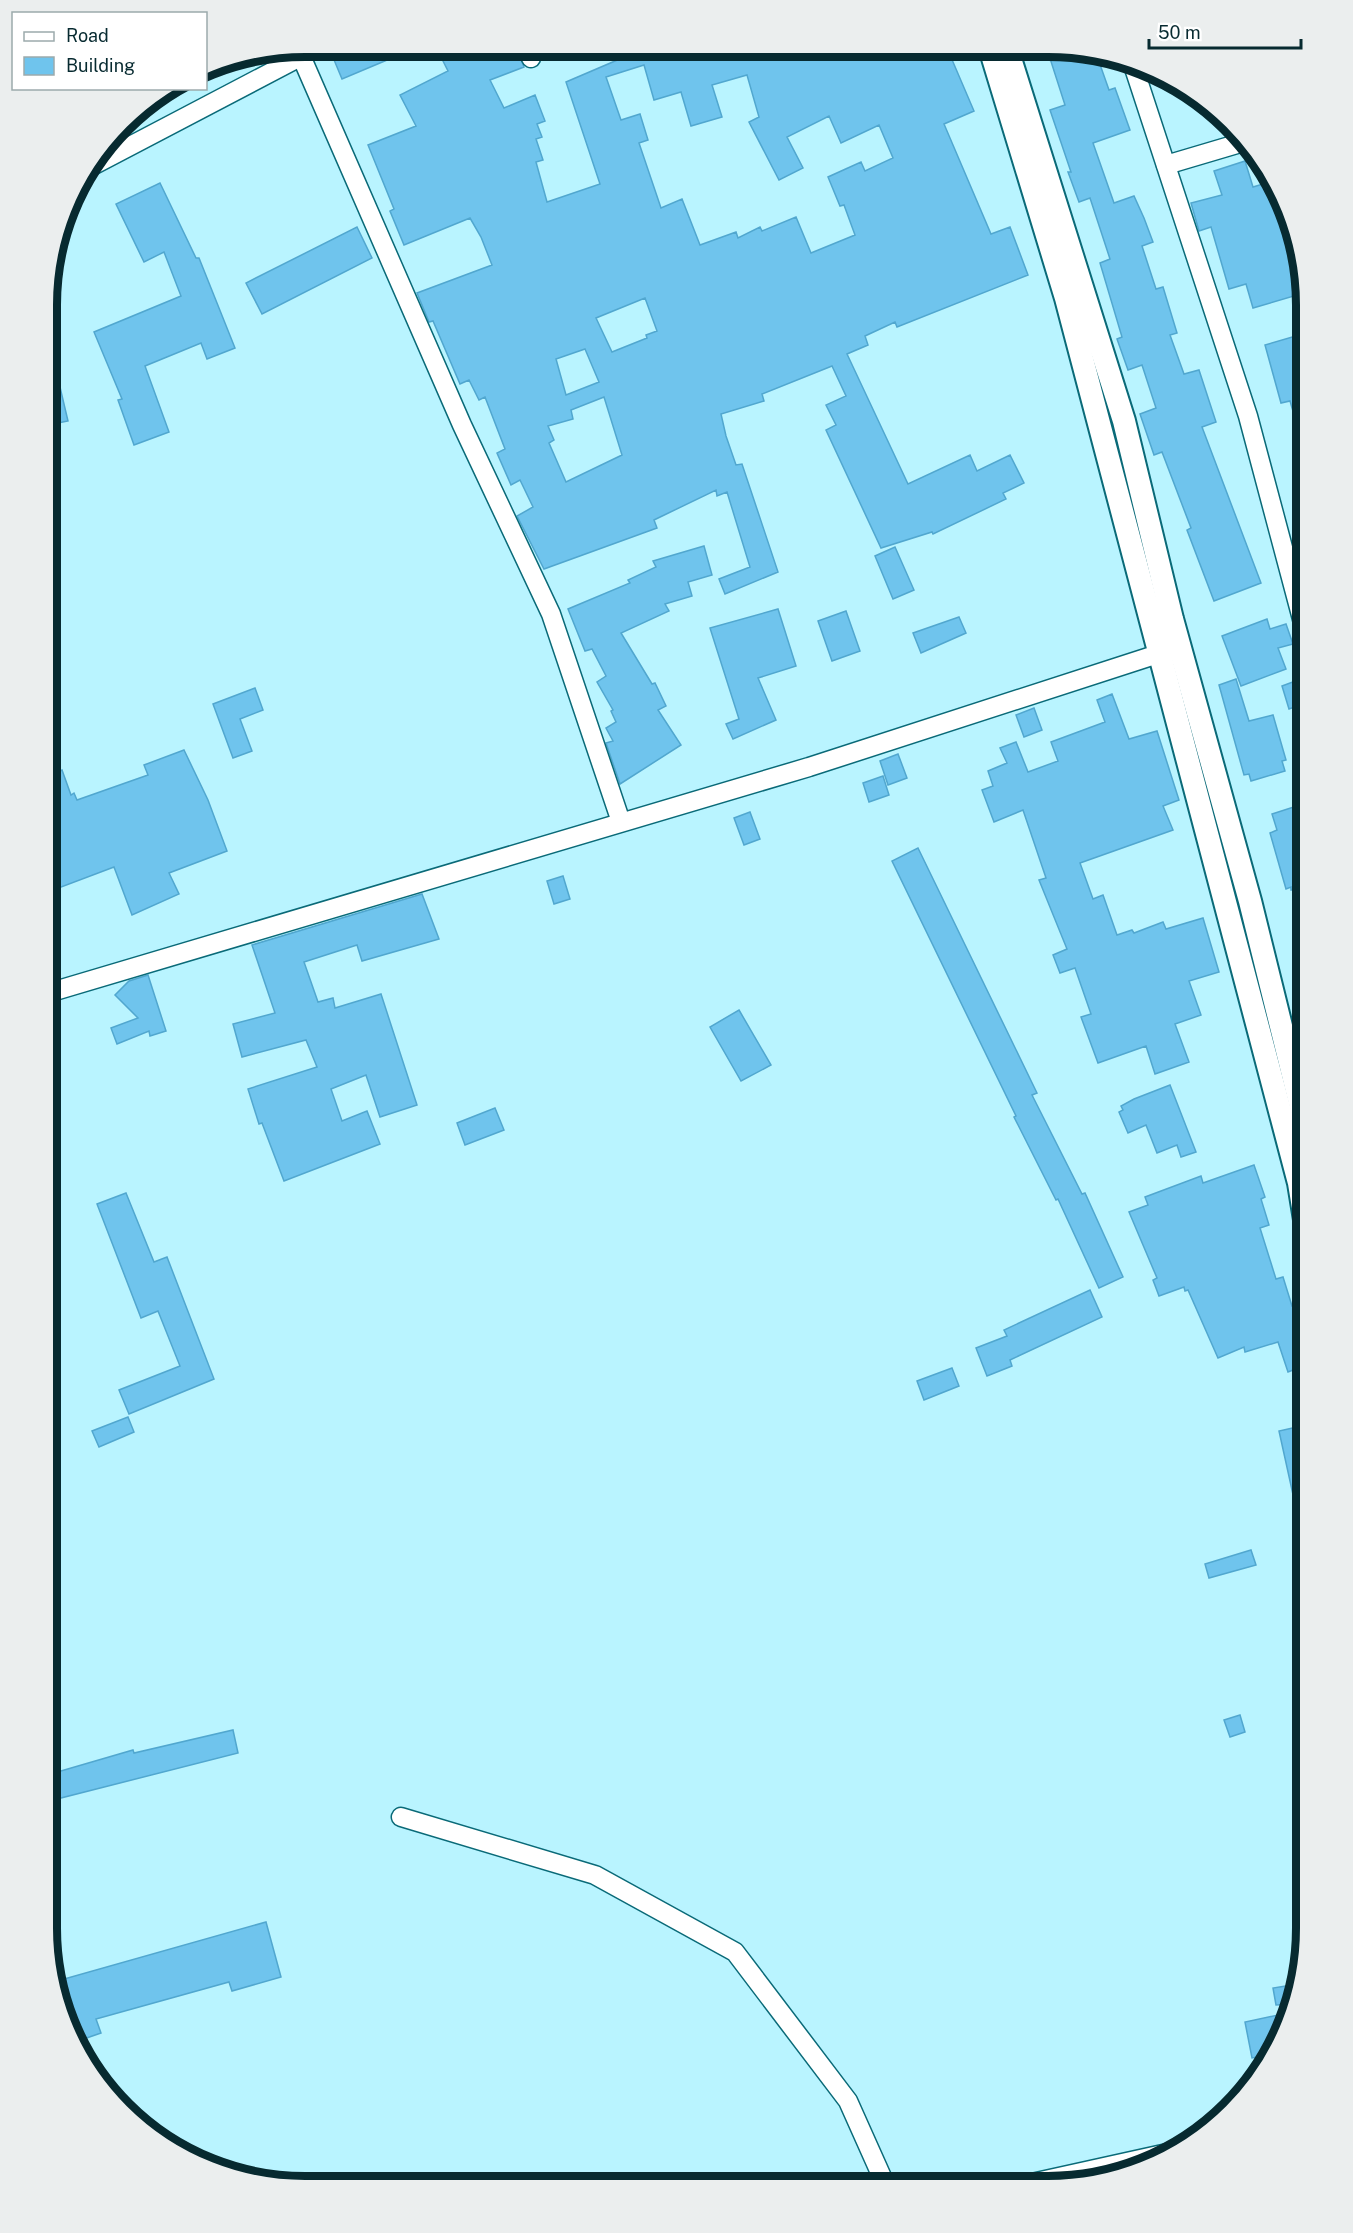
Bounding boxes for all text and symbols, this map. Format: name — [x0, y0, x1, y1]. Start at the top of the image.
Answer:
legend — [12, 12, 207, 90]
scale bar — [1149, 12, 1300, 50]
text: 50 m — [1158, 22, 1201, 43]
text: Road — [66, 25, 109, 46]
text: Building — [66, 55, 135, 76]

